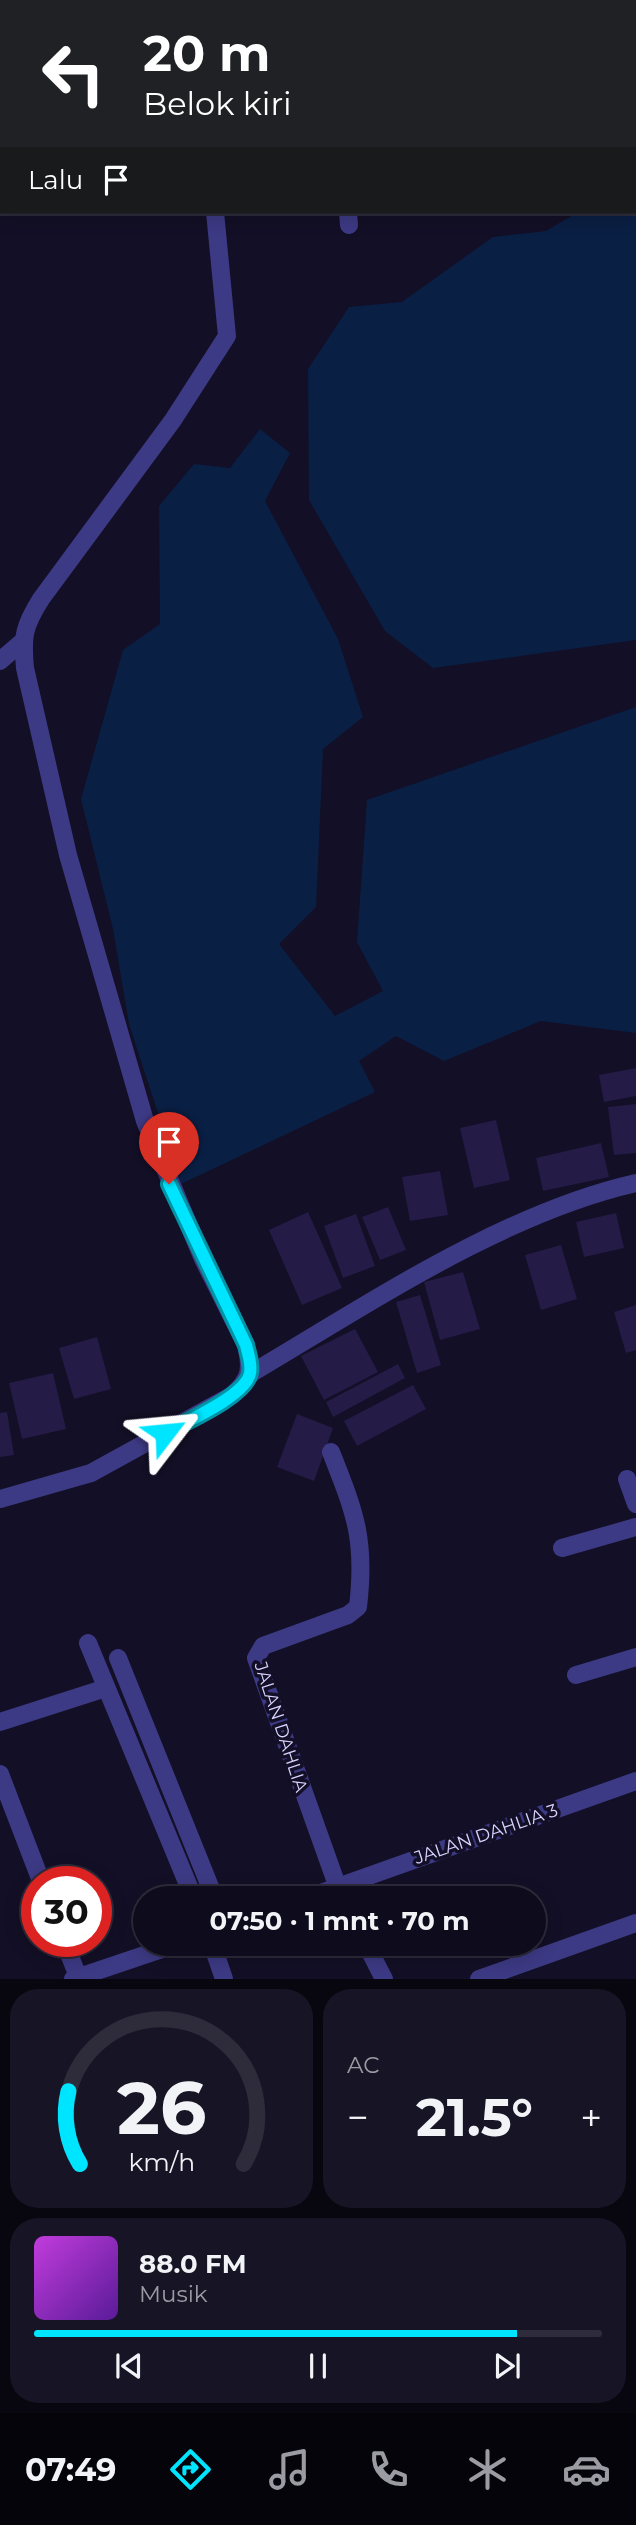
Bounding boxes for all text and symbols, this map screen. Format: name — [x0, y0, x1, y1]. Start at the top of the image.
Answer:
text: 20 m — [143, 24, 270, 83]
icon: left — [28, 28, 119, 119]
text: Belok kiri — [143, 84, 292, 123]
icon: arrive — [97, 161, 135, 199]
text: Lalu — [28, 164, 83, 196]
pin — [139, 1112, 199, 1184]
icon: arrive — [150, 1123, 188, 1161]
position arrow — [128, 1396, 202, 1470]
street label: JALAN DAHLIA — [249, 1658, 312, 1795]
street label: JALAN DAHLIA 3 — [410, 1799, 561, 1869]
speed limit sign: 30 — [21, 1866, 112, 1957]
text: 07:50 · 1 mnt · 70 m — [209, 1905, 470, 1937]
text: AC — [347, 2051, 380, 2079]
text: 26 — [117, 2065, 206, 2153]
text: 21.5° — [416, 2086, 533, 2149]
text: − — [347, 2094, 369, 2141]
text: + — [580, 2094, 602, 2141]
text: km/h — [128, 2147, 195, 2177]
text: 88.0 FM — [139, 2248, 247, 2280]
text: Musik — [139, 2280, 208, 2308]
icon: previous — [110, 2347, 148, 2385]
icon: pause — [299, 2347, 337, 2385]
icon: next — [488, 2347, 526, 2385]
icon: directions — [166, 2445, 215, 2494]
icon: music — [265, 2445, 314, 2494]
icon: phone — [364, 2445, 413, 2494]
icon: climate — [463, 2445, 512, 2494]
icon: car — [562, 2445, 611, 2494]
text: 07:49 — [25, 2450, 116, 2489]

